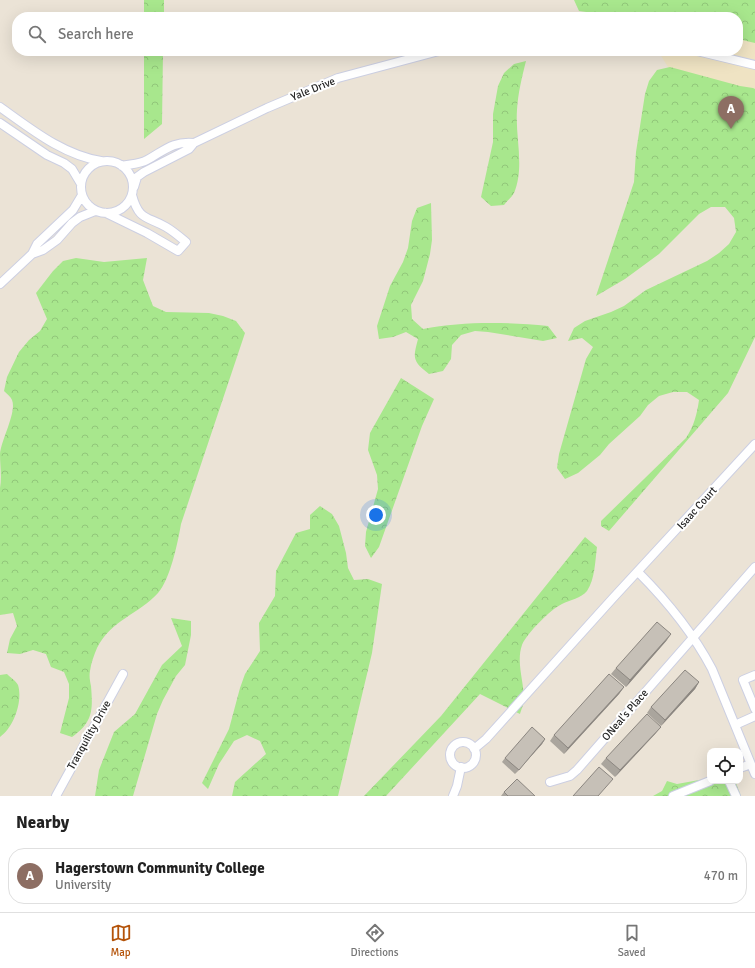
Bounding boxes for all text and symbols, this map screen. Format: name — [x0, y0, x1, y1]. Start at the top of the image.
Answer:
search box — [12, 12, 743, 56]
icon: search — [26, 23, 48, 45]
text: Search here — [58, 25, 134, 43]
street label: Yale Drive — [289, 74, 337, 104]
pin: A — [718, 96, 744, 129]
street label: Isaac Court — [674, 484, 720, 532]
your location — [366, 505, 386, 525]
street label: ONeal's Place — [599, 687, 651, 743]
street label: Tranquility Drive — [65, 698, 113, 772]
map controls — [707, 748, 743, 784]
button: locate — [707, 748, 743, 784]
text: Nearby — [16, 812, 69, 833]
text: Hagerstown Community College — [55, 859, 265, 877]
text: A — [26, 868, 34, 884]
text: 470 m — [704, 868, 738, 884]
text: University — [55, 877, 111, 893]
tab: Map — [110, 922, 132, 959]
tab: Directions — [351, 922, 399, 959]
tab: Saved — [618, 922, 645, 959]

